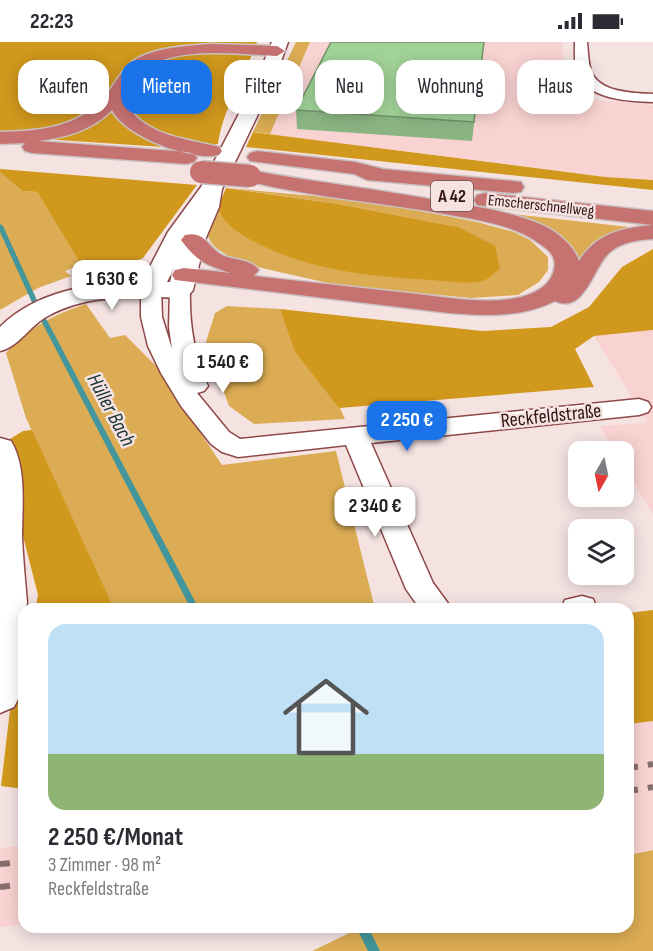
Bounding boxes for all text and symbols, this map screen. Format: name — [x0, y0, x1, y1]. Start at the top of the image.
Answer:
text: 22:23 — [30, 8, 74, 35]
chip: Kaufen — [18, 60, 109, 114]
chip: Mieten — [121, 60, 212, 114]
chip: Filter — [224, 60, 303, 114]
chip: Neu — [315, 60, 384, 114]
chip: Wohnung — [396, 60, 505, 114]
chip: Haus — [517, 60, 594, 114]
road number: A 42 — [431, 181, 473, 211]
street label: Emscherschnellweg — [487, 191, 595, 221]
pin: 1 630 € — [57, 260, 167, 311]
text: 1 630 € — [86, 267, 138, 291]
pin: 1 540 € — [168, 343, 278, 394]
text: 1 540 € — [197, 350, 249, 374]
water label: Hüller Bach — [81, 369, 141, 451]
street label: Reckfeldstraße — [500, 399, 602, 433]
pin: 2 250 € — [352, 401, 462, 452]
text: 2 250 € — [381, 408, 433, 432]
north arrow — [568, 441, 634, 507]
map controls — [568, 441, 634, 585]
pin: 2 340 € — [320, 487, 430, 538]
text: 2 340 € — [348, 494, 402, 518]
button: layers — [568, 519, 634, 585]
icon: home — [272, 663, 380, 771]
text: 2 250 €/Monat — [48, 822, 183, 853]
text: 3 Zimmer · 98 m² — [48, 853, 161, 877]
text: Reckfeldstraße — [48, 877, 149, 901]

